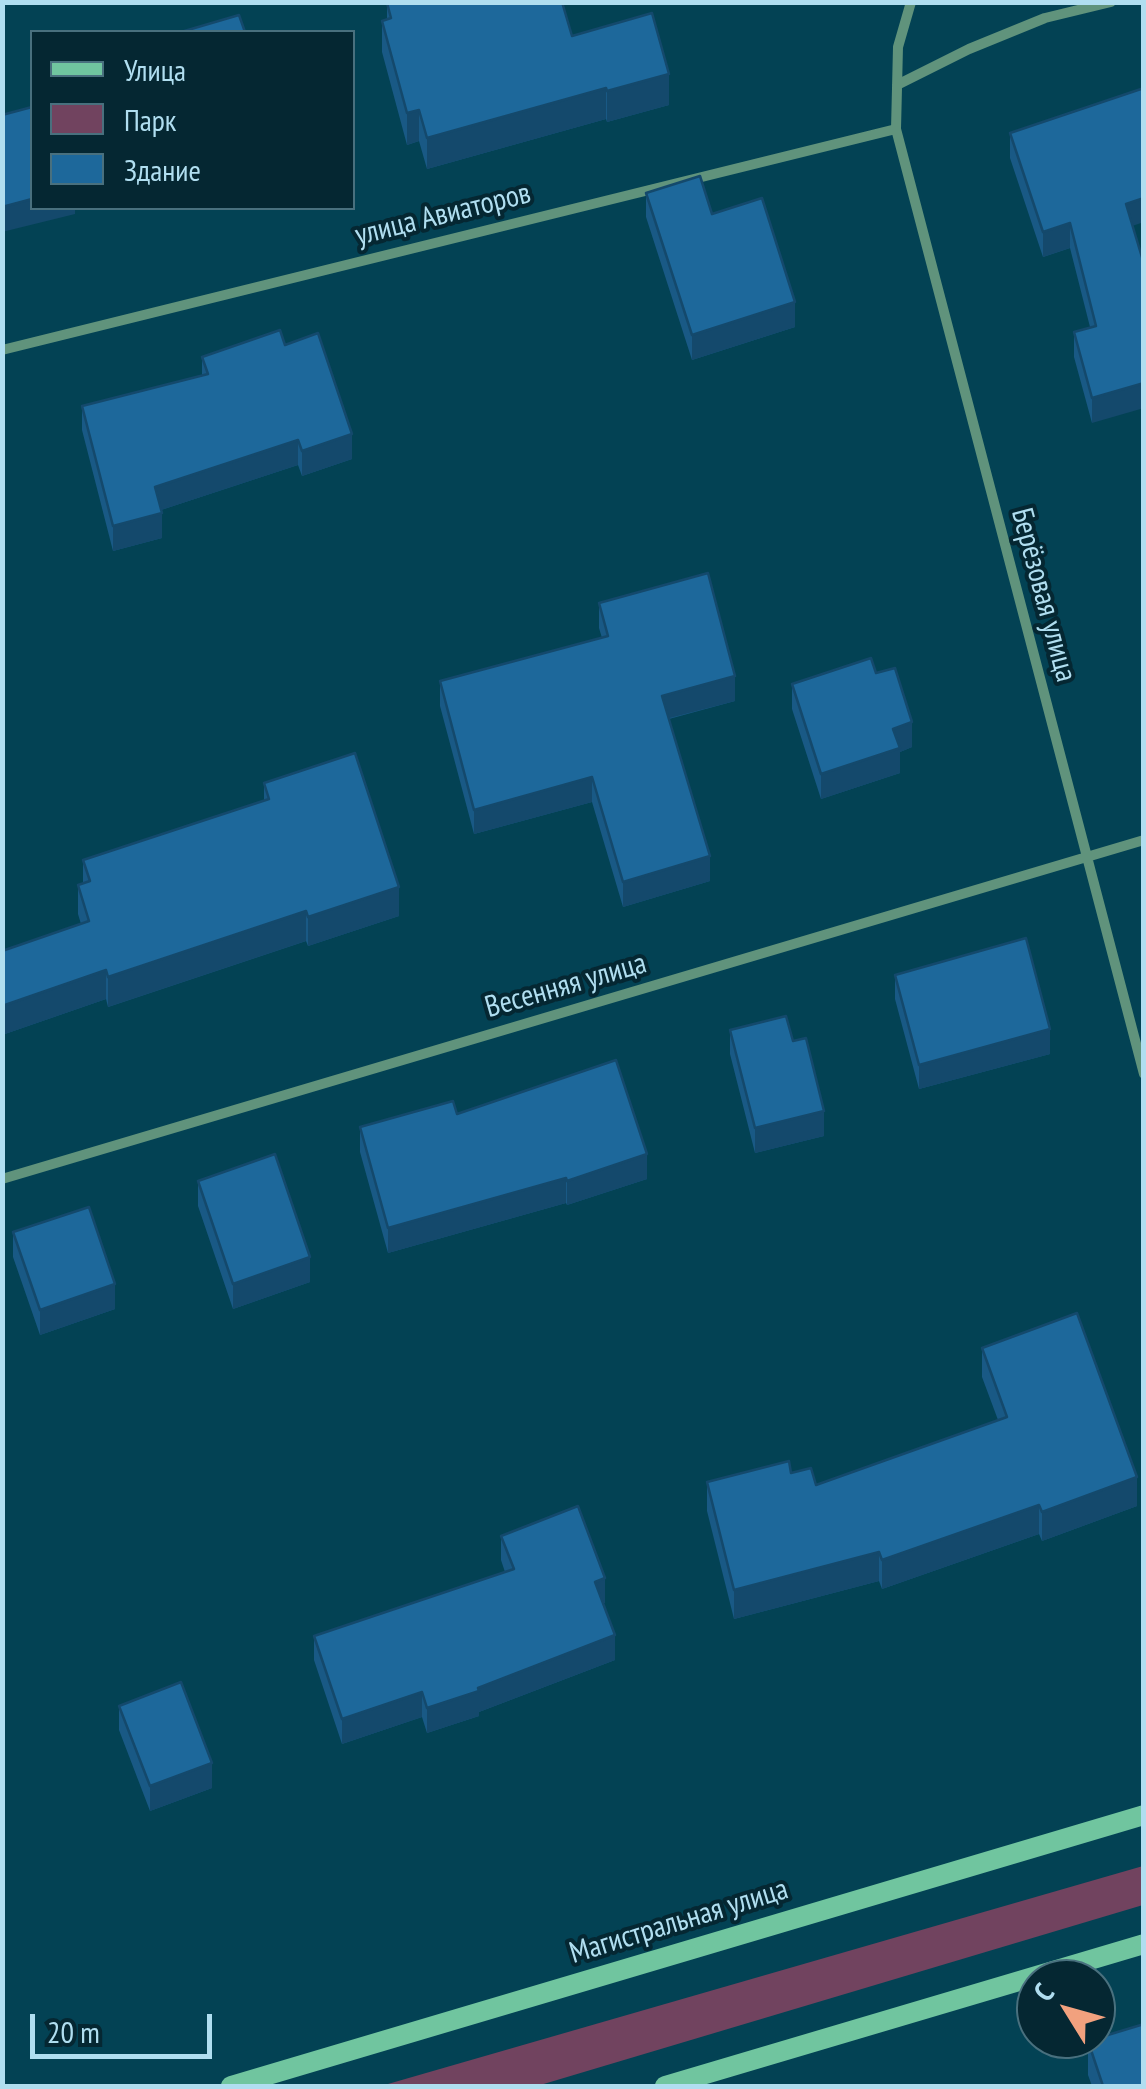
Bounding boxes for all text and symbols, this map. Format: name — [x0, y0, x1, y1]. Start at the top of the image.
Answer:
legend — [30, 30, 355, 210]
text: Улица — [124, 50, 186, 89]
text: Парк — [124, 100, 176, 139]
text: Здание — [124, 150, 201, 189]
street label: улица Авиаторов — [351, 176, 535, 254]
street label: Берёзовая улица — [1003, 504, 1083, 686]
street label: Весенняя улица — [481, 946, 651, 1026]
street label: Магистральная улица — [566, 1872, 792, 1972]
north arrow — [1016, 1959, 1116, 2059]
text: С — [1025, 1976, 1062, 2008]
scale bar — [35, 1994, 218, 2056]
text: 20 m — [47, 2012, 100, 2051]

